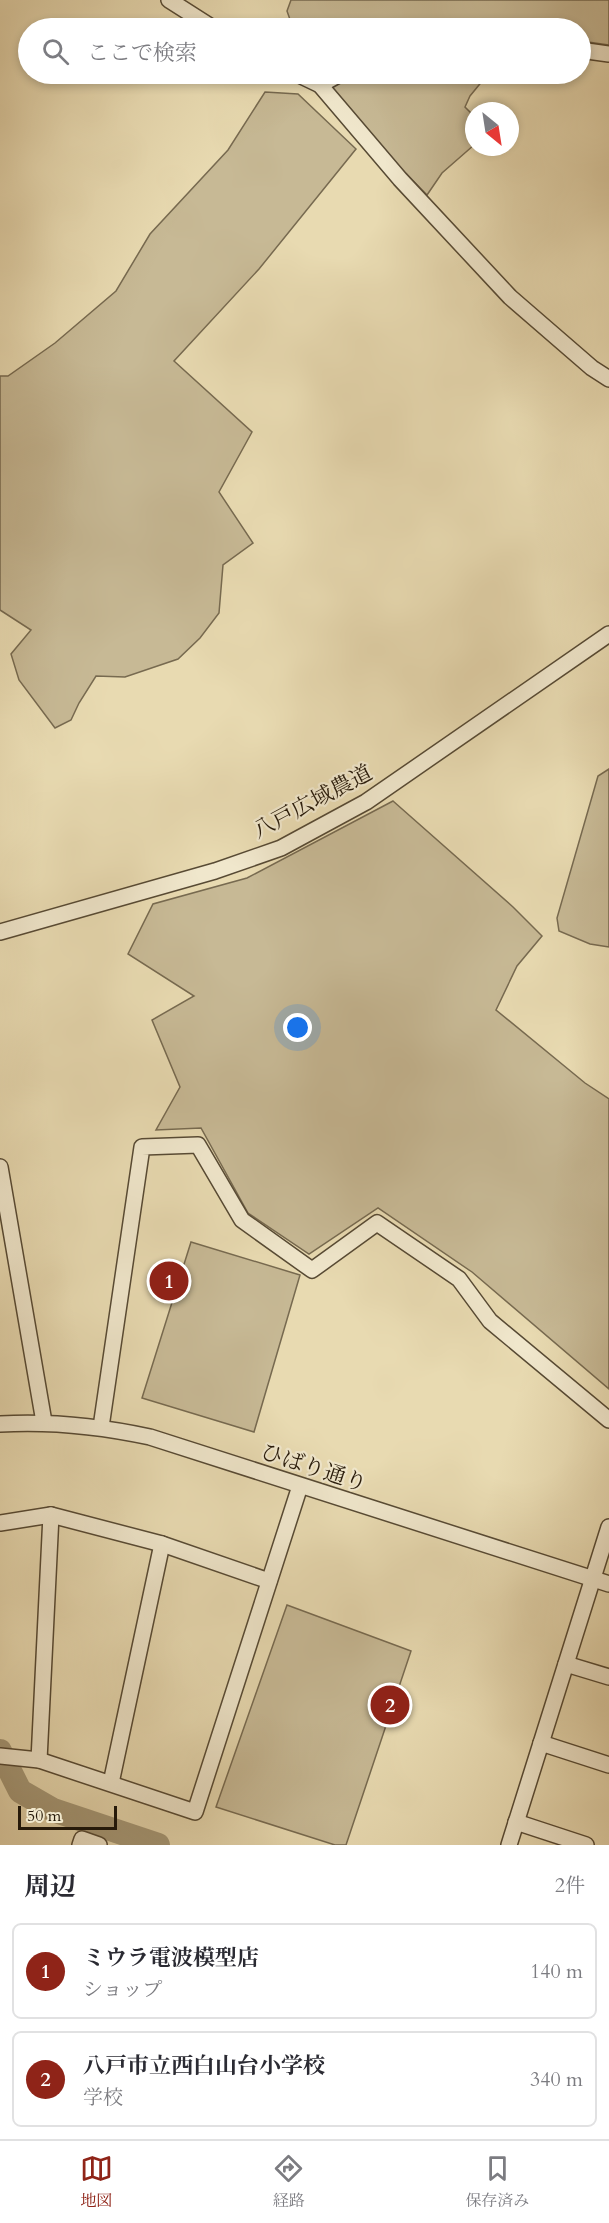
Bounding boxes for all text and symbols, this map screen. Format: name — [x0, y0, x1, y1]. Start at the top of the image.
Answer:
search box — [18, 18, 591, 84]
icon: search — [39, 35, 72, 68]
text: ここで検索 — [87, 38, 197, 68]
north arrow — [465, 102, 519, 156]
street label: 八戸広域農道 — [247, 758, 378, 846]
your location — [283, 1013, 312, 1042]
pin: 1 — [150, 1258, 188, 1304]
street label: ひばり通り — [257, 1437, 371, 1499]
pin: 2 — [370, 1682, 410, 1728]
scale bar — [18, 1803, 117, 1830]
text: 50 m — [27, 1805, 61, 1827]
text: 周辺 — [24, 1869, 76, 1904]
text: 2件 — [555, 1872, 585, 1899]
text: ミウラ電波模型店 — [83, 1943, 259, 1973]
text: 1 — [40, 1958, 51, 1985]
text: 140 m — [530, 1958, 583, 1985]
text: ショップ — [83, 1976, 163, 2003]
text: 八戸市立西白山台小学校 — [83, 2051, 325, 2081]
text: 2 — [40, 2066, 51, 2093]
text: 340 m — [530, 2066, 583, 2093]
text: 学校 — [83, 2084, 123, 2111]
tab: 地図 — [80, 2152, 113, 2212]
tab: 経路 — [272, 2152, 305, 2212]
tab: 保存済み — [465, 2152, 529, 2212]

